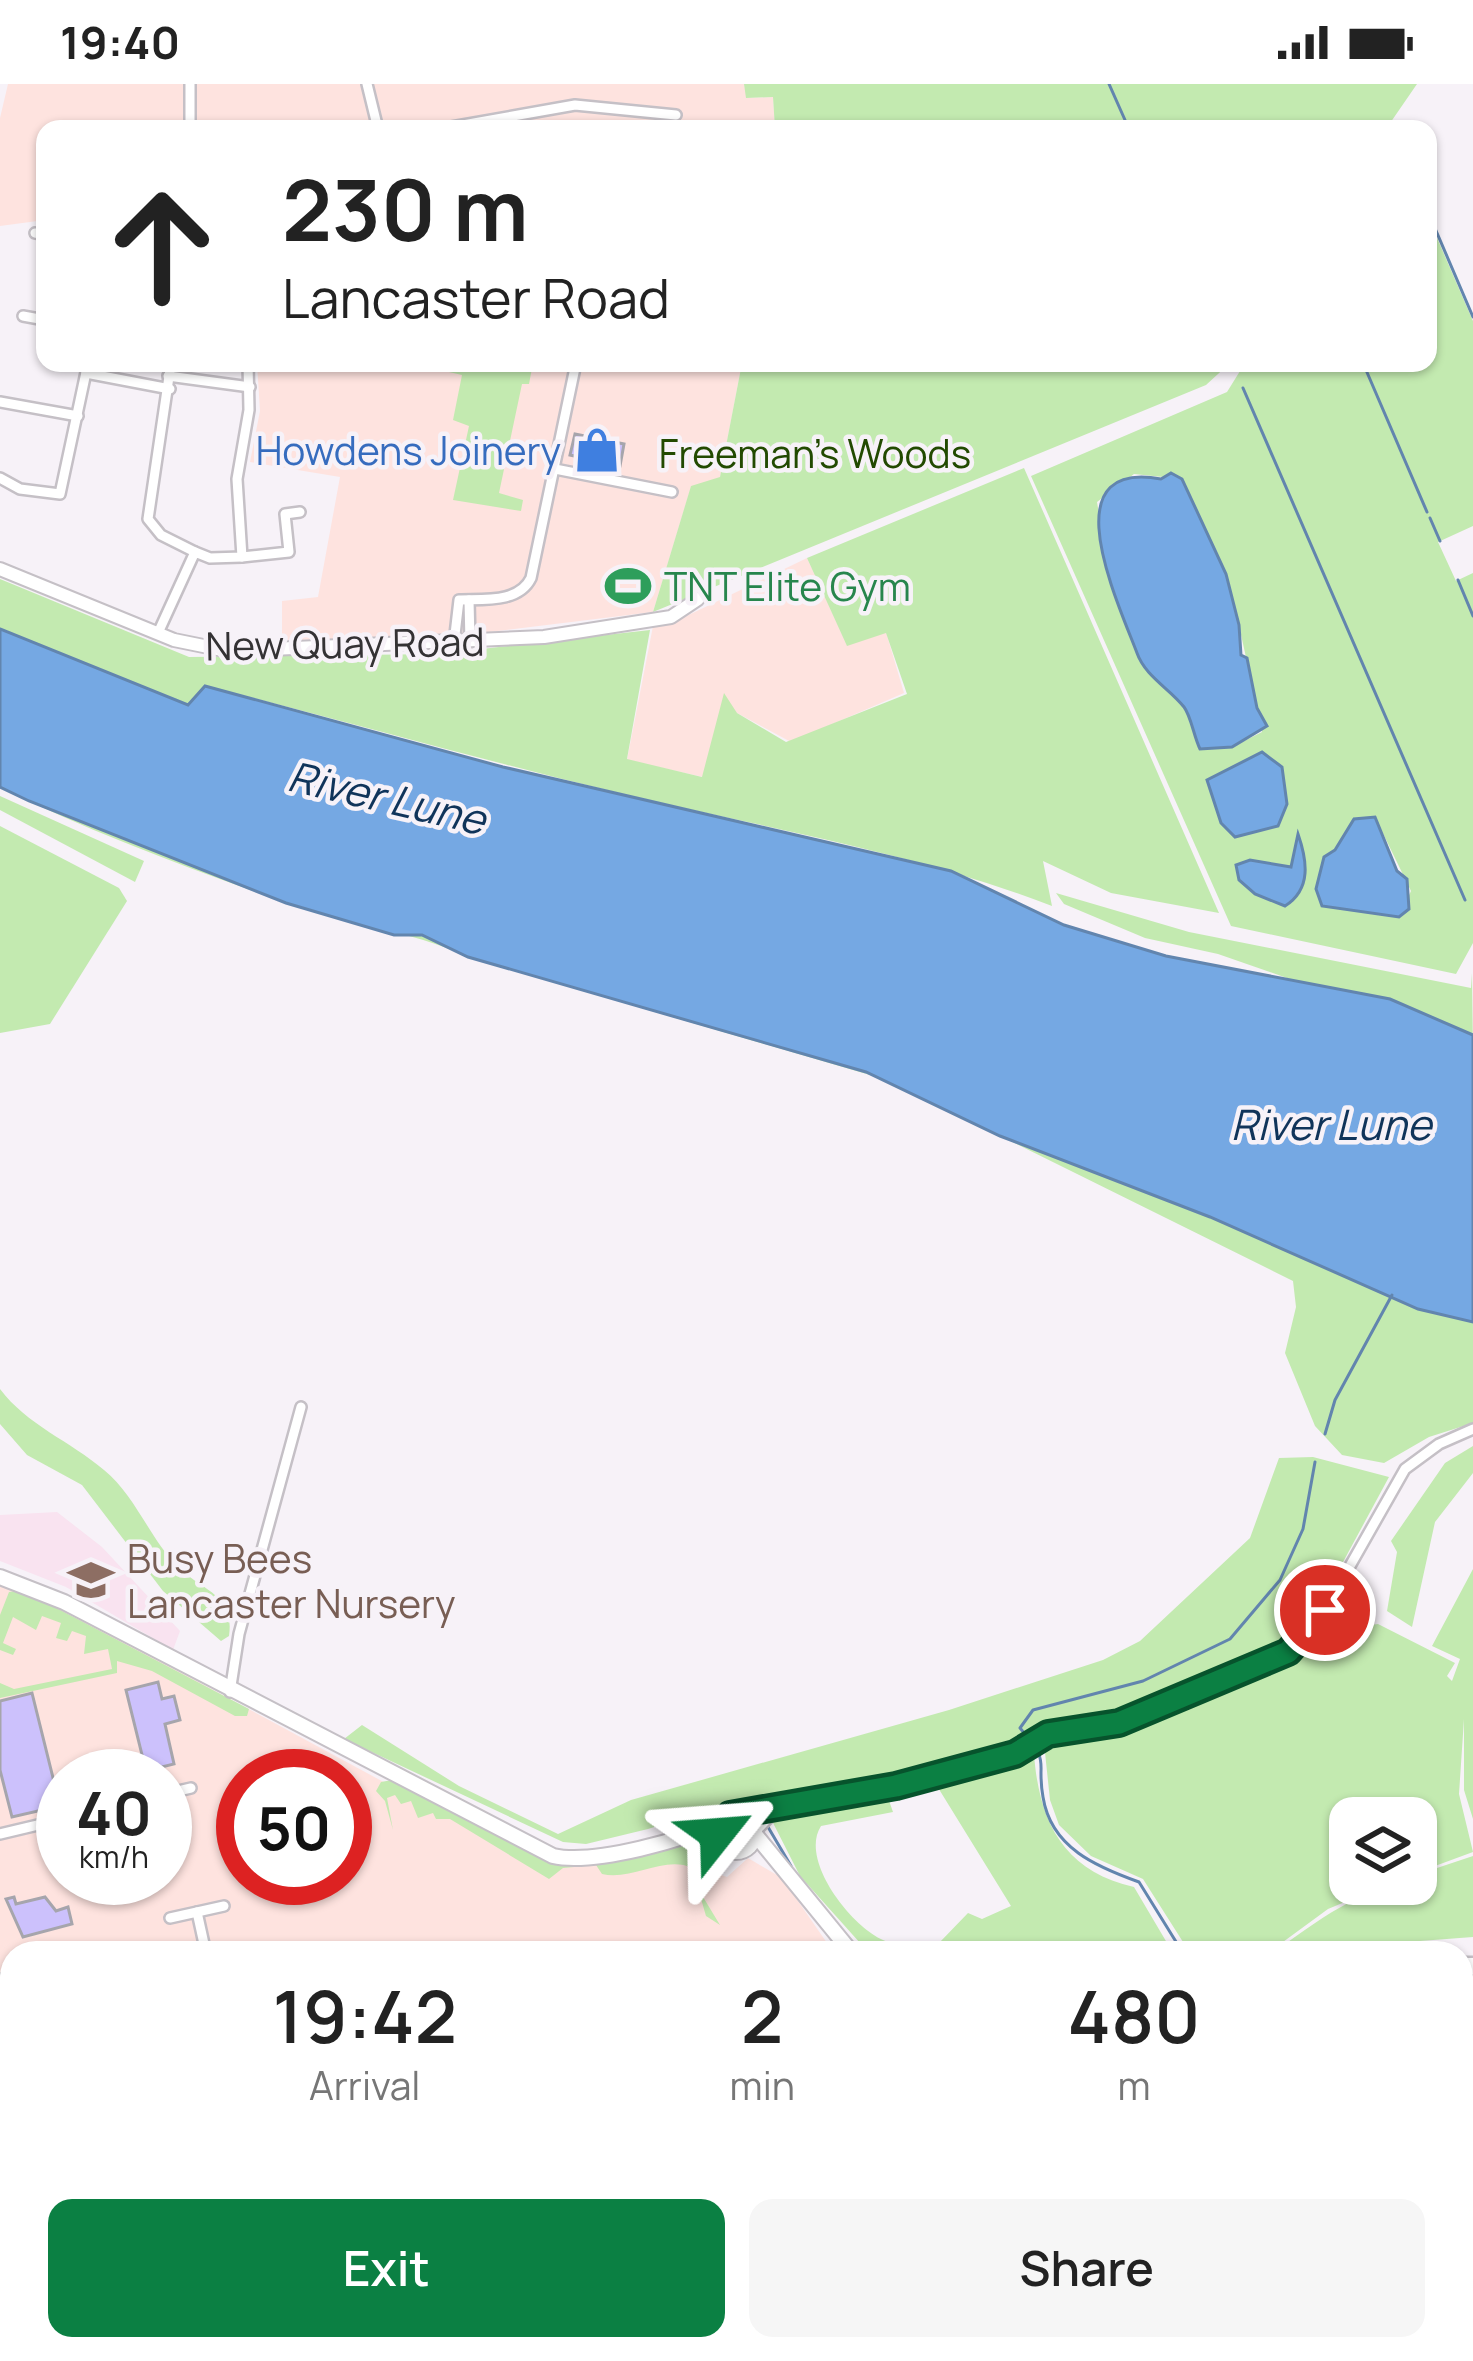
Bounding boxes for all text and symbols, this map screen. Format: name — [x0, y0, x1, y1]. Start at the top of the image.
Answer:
text: 19:40 — [60, 11, 180, 73]
text: 230 m — [282, 151, 528, 266]
icon: ahead — [84, 168, 240, 324]
text: Lancaster Road — [282, 260, 670, 334]
place label: Howdens Joinery — [256, 423, 561, 477]
shop icon: Howdens Joinery — [572, 425, 622, 475]
park label: Freeman's Woods — [659, 426, 971, 480]
place label: TNT Elite Gym — [664, 559, 911, 613]
sports icon: TNT Elite Gym — [603, 561, 653, 611]
street label: New Quay Road — [205, 614, 485, 672]
water label: River Lune — [283, 746, 494, 848]
water label: River Lune — [1231, 1095, 1434, 1153]
place label: Busy Bees Lancaster Nursery — [127, 1531, 455, 1630]
school or university icon: Busy Bees Lancaster Nursery — [66, 1555, 116, 1605]
pin — [1274, 1559, 1376, 1661]
icon: arrive — [1292, 1577, 1358, 1643]
speed limit sign: 50 — [216, 1749, 372, 1905]
text: 40 — [76, 1771, 152, 1853]
position arrow — [654, 1771, 780, 1897]
map controls — [1329, 1797, 1437, 1905]
button: layers — [1329, 1797, 1437, 1905]
text: km/h — [79, 1836, 149, 1877]
text: 19:42 — [273, 1966, 457, 2065]
text: 2 — [741, 1966, 783, 2065]
text: 480 — [1068, 1966, 1200, 2065]
text: Arrival — [309, 2058, 420, 2112]
text: min — [730, 2058, 795, 2112]
text: m — [1117, 2058, 1151, 2112]
button: Exit — [48, 2199, 725, 2337]
button: Share — [749, 2199, 1425, 2337]

